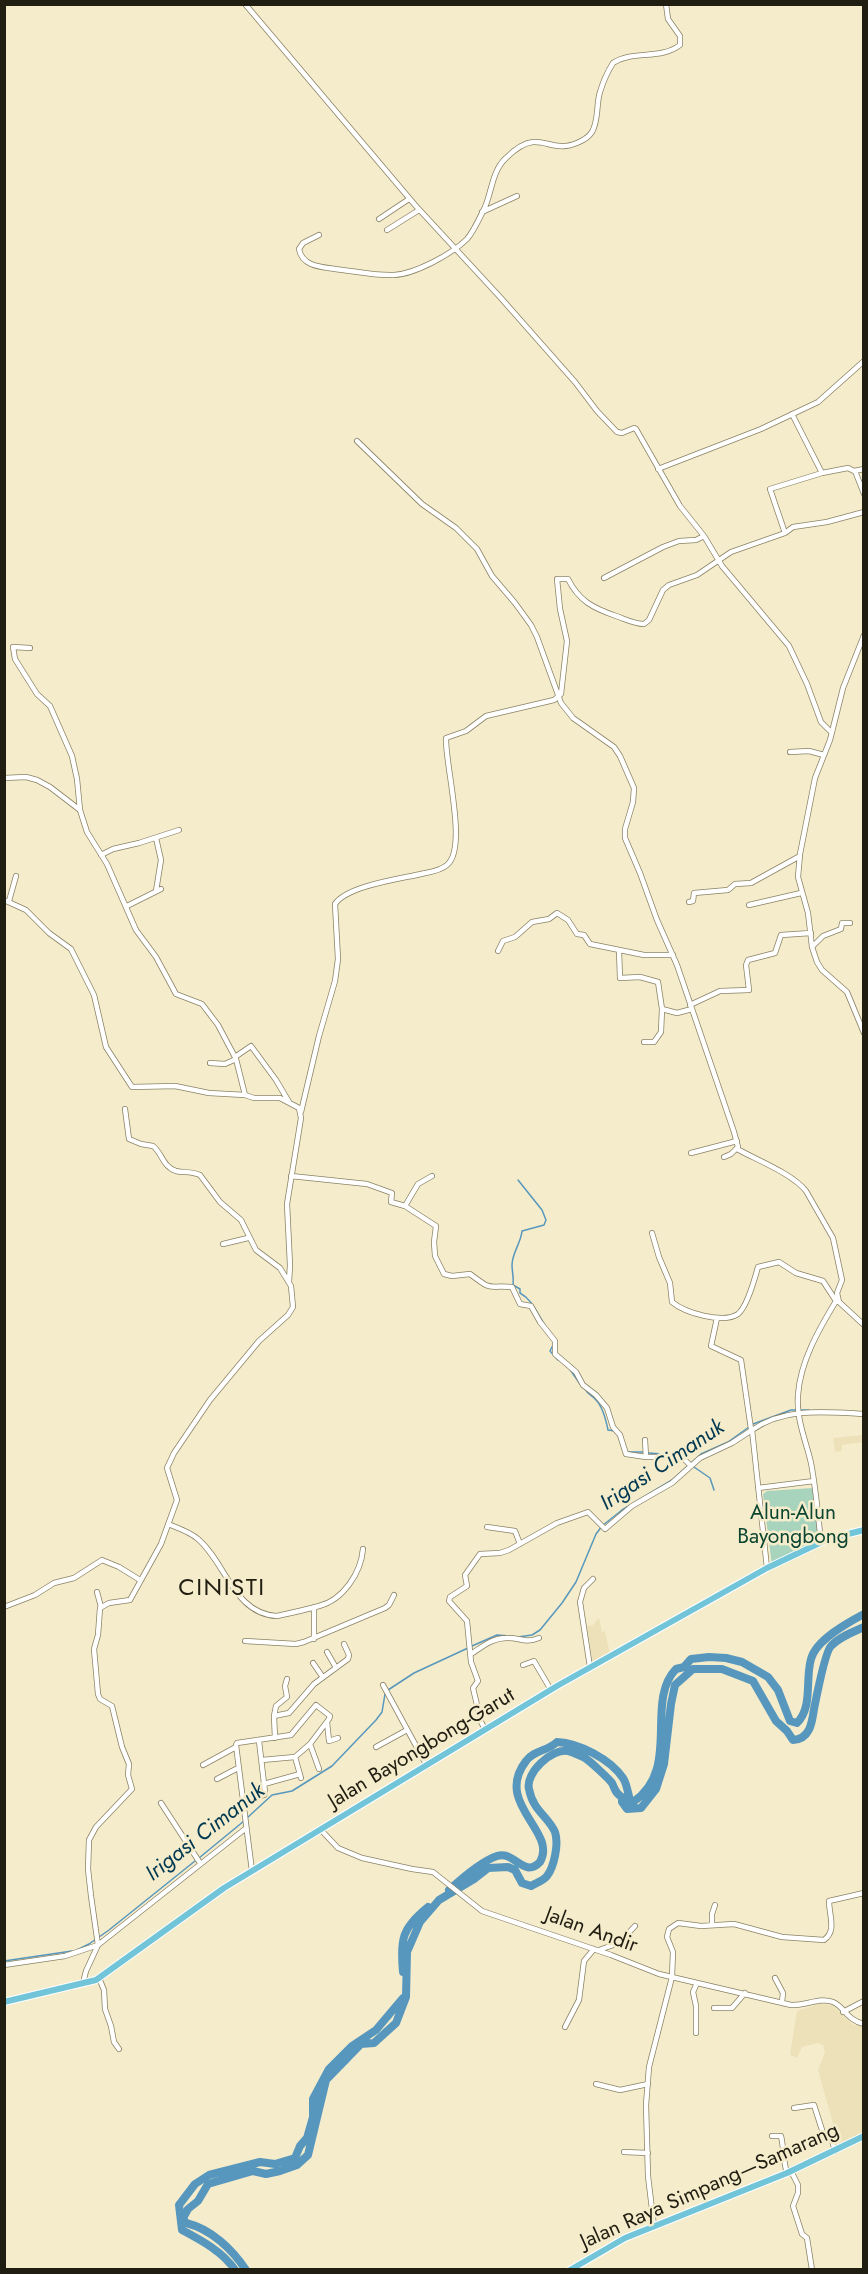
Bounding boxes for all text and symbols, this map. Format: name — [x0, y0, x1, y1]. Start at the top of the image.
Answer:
water label: Irigasi Cimanuk — [596, 1415, 730, 1517]
park label: Alun-Alun Bayongbong — [737, 1501, 849, 1551]
district label: CINISTI — [178, 1575, 266, 1603]
street label: Jalan Bayongbong-Garut — [324, 1683, 520, 1815]
water label: Irigasi Cimanuk — [141, 1778, 271, 1888]
street label: Jalan Andir — [541, 1903, 641, 1959]
street label: Jalan Raya Simpang—Samarang — [577, 2118, 843, 2256]

